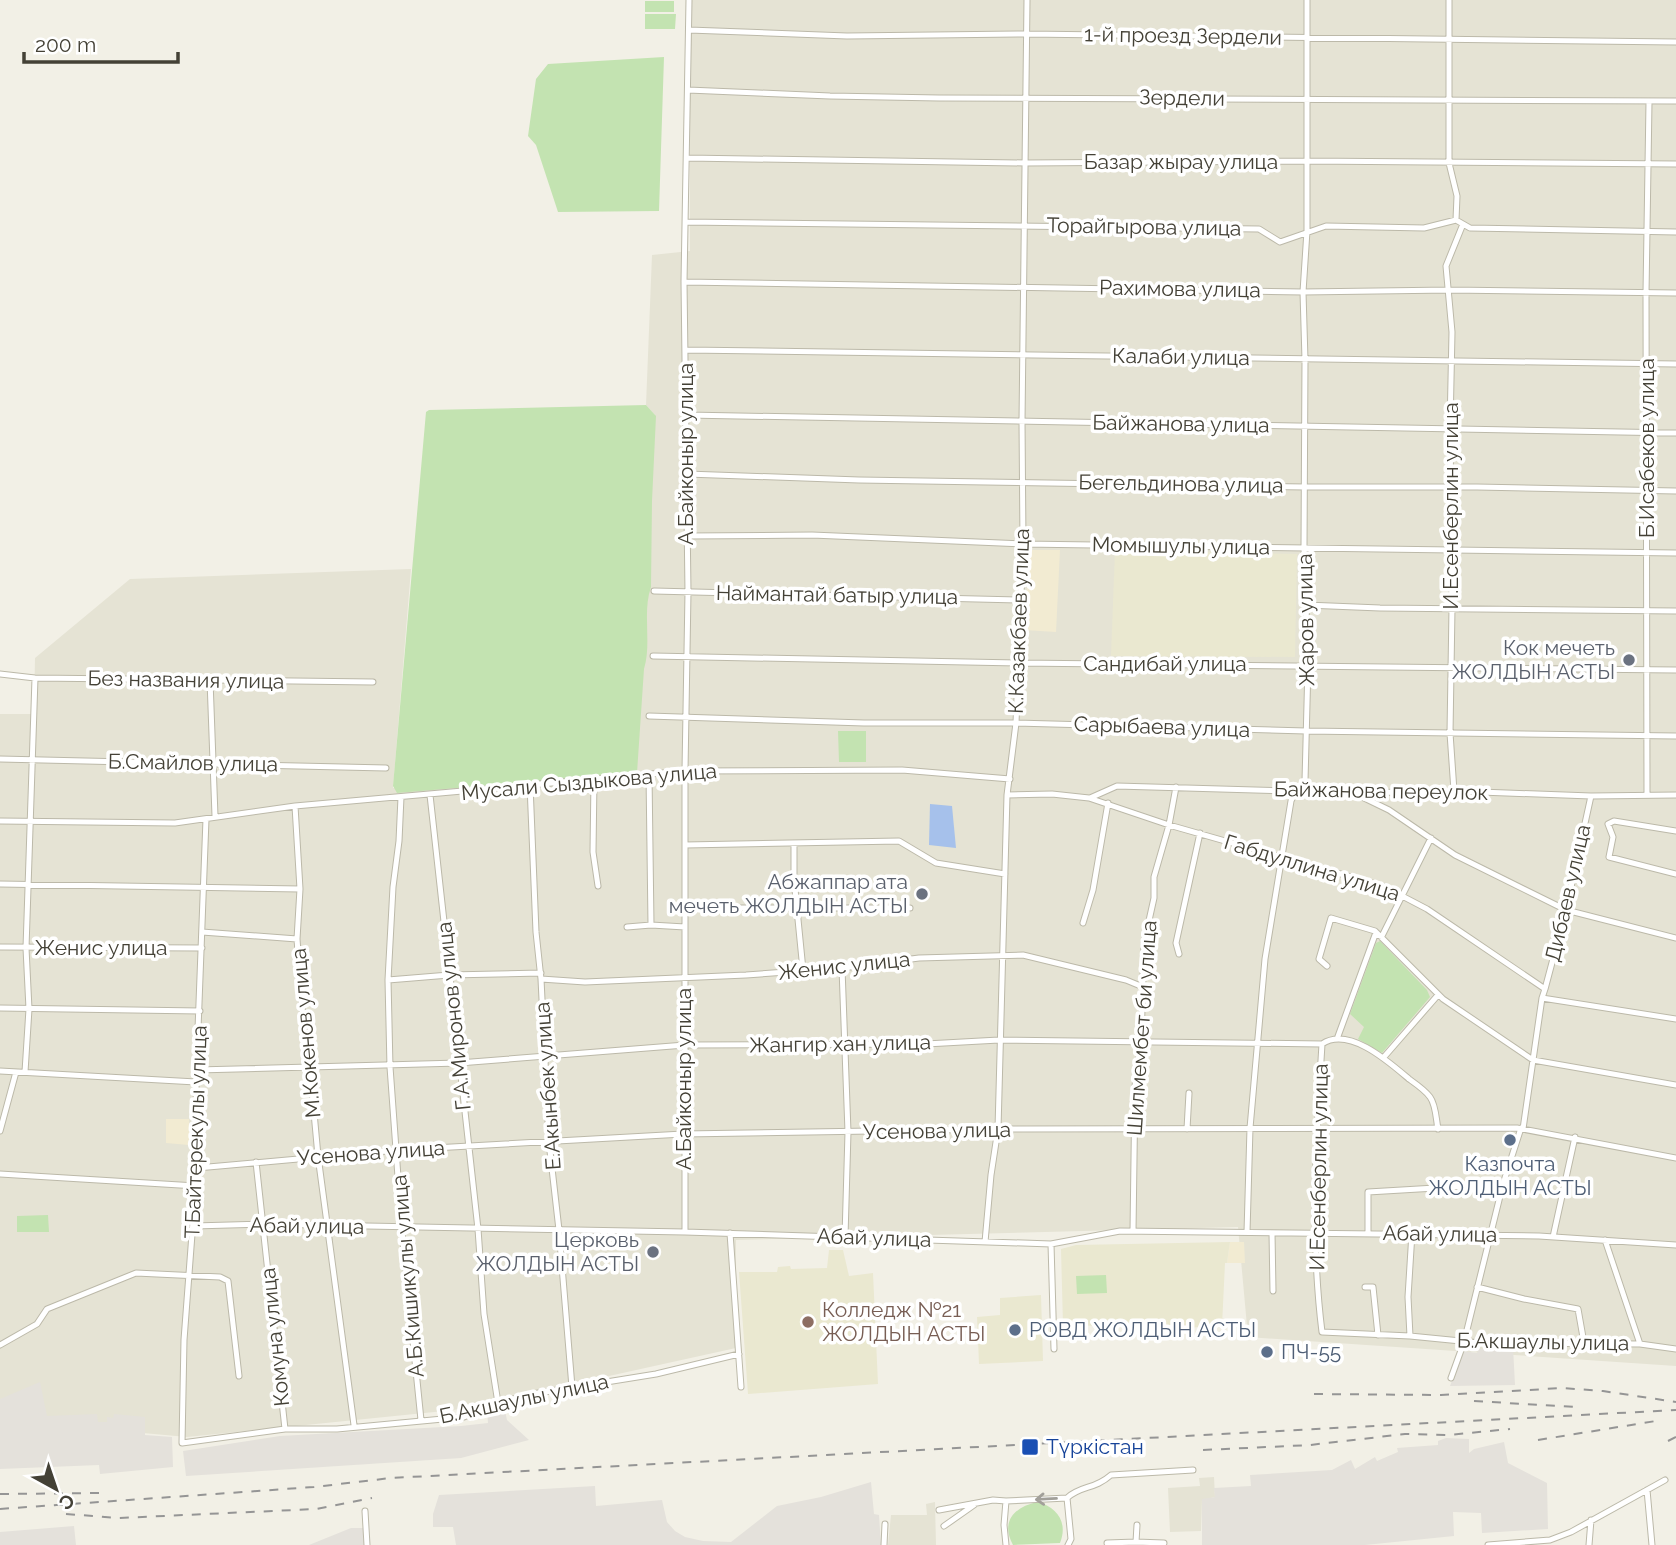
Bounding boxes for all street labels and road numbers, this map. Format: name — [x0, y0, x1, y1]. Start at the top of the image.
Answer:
street label: 1-й проезд Зердели — [1084, 21, 1282, 50]
street label: Зердели — [1139, 84, 1225, 111]
street label: Базар жырау улица — [1084, 149, 1278, 174]
street label: Торайгырова улица — [1046, 212, 1242, 241]
street label: Рахимова улица — [1099, 275, 1261, 302]
street label: Калаби улица — [1112, 343, 1250, 370]
street label: Б.Исабеков улица — [1634, 358, 1659, 538]
street label: А.Байконыр улица — [673, 363, 698, 545]
street label: И.Есенберлин улица — [1438, 402, 1463, 610]
street label: Байжанова улица — [1092, 409, 1270, 438]
street label: Бегельдинова улица — [1078, 469, 1284, 498]
street label: К.Казакбаев улица — [1003, 528, 1034, 714]
street label: Момышулы улица — [1092, 531, 1270, 560]
street label: Жаров улица — [1292, 553, 1319, 687]
street label: Наймантай батыр улица — [716, 580, 958, 609]
street label: Сандибай улица — [1083, 651, 1247, 676]
street label: Без названия улица — [87, 665, 285, 694]
street label: Сарыбаева улица — [1073, 711, 1251, 742]
street label: Б.Смайлов улица — [108, 749, 278, 776]
street label: Мусали Сыздыкова улица — [460, 758, 718, 805]
street label: Байжанова переулок — [1274, 776, 1488, 805]
street label: Дибаев улица — [1540, 822, 1595, 964]
street label: Габдуллина улица — [1221, 829, 1403, 906]
street label: Шилмембет би улица — [1121, 919, 1162, 1137]
street label: Г.А.Миронов улица — [431, 921, 476, 1112]
street label: Женис улица — [35, 935, 167, 960]
street label: Женис улица — [777, 946, 911, 985]
street label: М.Кокенов улица — [286, 947, 325, 1119]
street label: А.Байконыр улица — [671, 988, 696, 1170]
street label: Е.Акынбек улица — [529, 1001, 566, 1171]
street label: Т.Байтерекулы улица — [179, 1025, 212, 1239]
street label: Жангир хан улица — [749, 1029, 931, 1058]
street label: И.Есенберлин улица — [1304, 1063, 1333, 1271]
street label: Усенова улица — [863, 1117, 1011, 1144]
street label: Усенова улица — [296, 1135, 446, 1170]
street label: А.Б.Кишикулы улица — [386, 1174, 429, 1379]
street label: Абай улица — [249, 1212, 365, 1239]
street label: Абай улица — [1382, 1220, 1498, 1247]
street label: Абай улица — [816, 1223, 932, 1252]
street label: Комуна улица — [255, 1267, 294, 1408]
street label: Б.Акшаулы улица — [1457, 1327, 1629, 1356]
street label: Б.Акшаулы улица — [437, 1368, 611, 1429]

